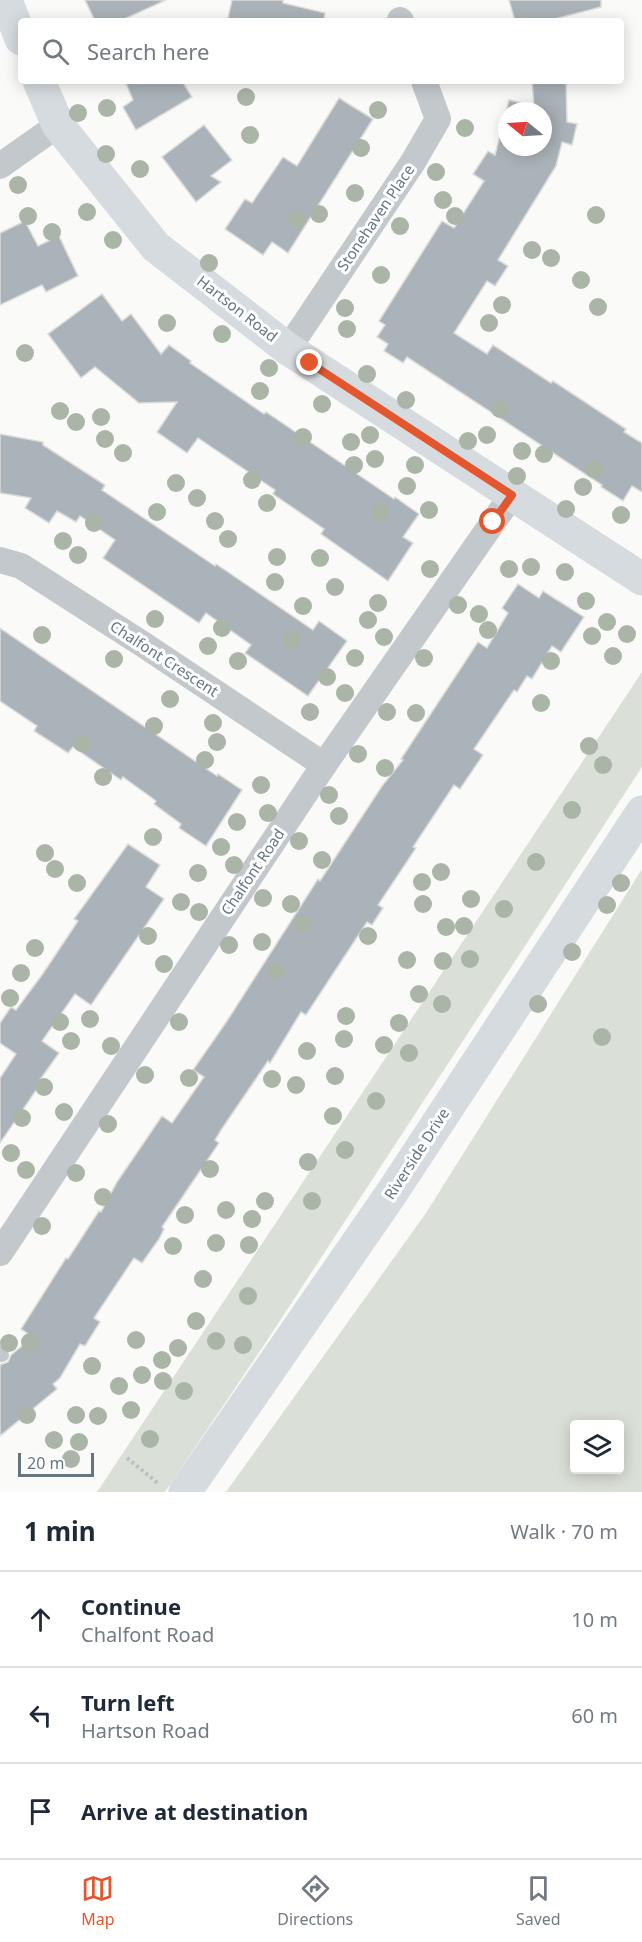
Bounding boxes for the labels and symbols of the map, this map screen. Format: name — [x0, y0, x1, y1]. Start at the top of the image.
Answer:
north arrow — [498, 102, 552, 156]
street label: Stonehaven Place — [332, 160, 418, 275]
street label: Hartson Road — [193, 271, 282, 346]
route end — [296, 349, 322, 375]
route start — [479, 508, 505, 534]
street label: Chalfont Crescent — [107, 616, 223, 701]
street label: Chalfont Road — [216, 824, 288, 918]
street label: Riverside Drive — [379, 1104, 453, 1203]
scale bar — [18, 1450, 94, 1478]

